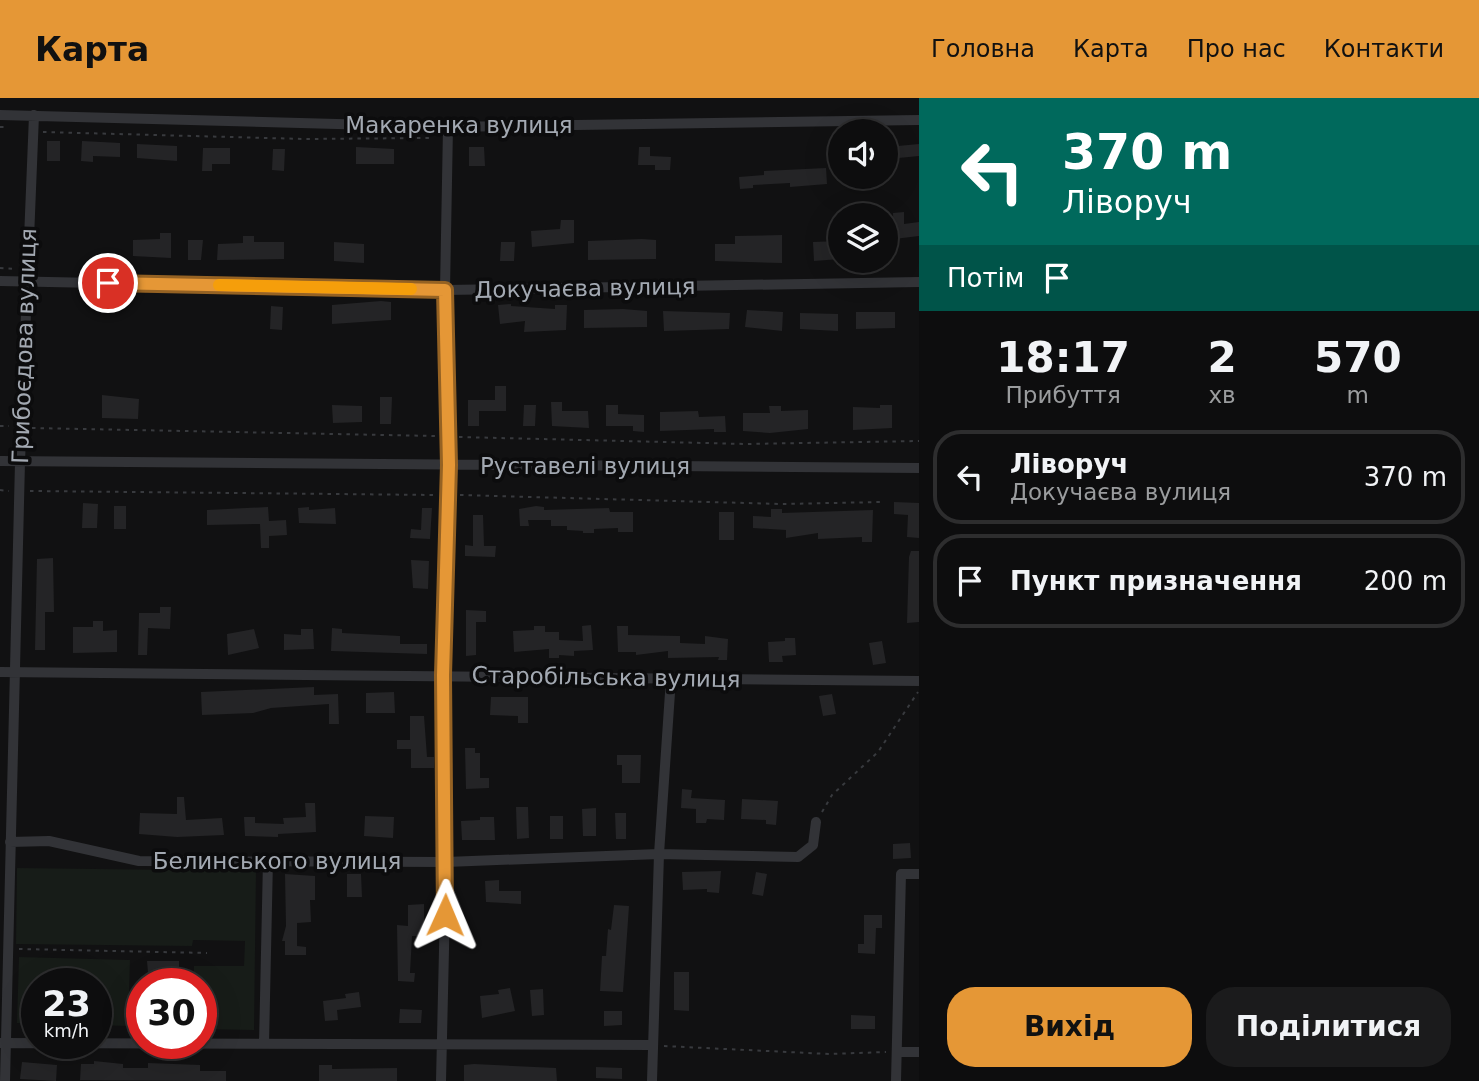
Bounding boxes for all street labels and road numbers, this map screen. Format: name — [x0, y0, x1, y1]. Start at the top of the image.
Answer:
street label: Макаренка вулиця — [345, 112, 573, 138]
street label: Грибоєдова вулиця — [7, 228, 41, 464]
street label: Докучаєва вулиця — [474, 273, 696, 303]
street label: Руставелі вулиця — [480, 453, 690, 479]
street label: Старобільська вулиця — [471, 662, 741, 692]
street label: Белинського вулиця — [153, 848, 401, 874]

